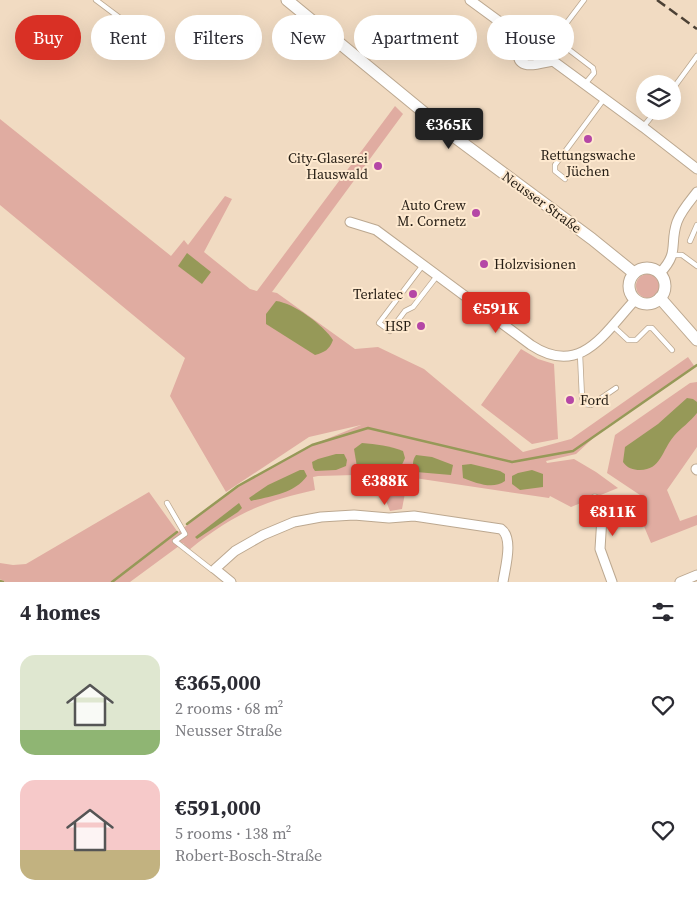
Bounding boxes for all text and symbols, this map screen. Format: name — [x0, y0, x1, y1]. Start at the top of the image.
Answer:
chip: Buy — [15, 15, 81, 60]
chip: Rent — [91, 15, 165, 60]
chip: Filters — [175, 15, 262, 60]
chip: New — [272, 15, 344, 60]
chip: Apartment — [354, 15, 477, 60]
chip: House — [487, 15, 574, 60]
map controls — [636, 75, 681, 120]
button: layers — [636, 75, 681, 120]
pin: €365K — [414, 108, 484, 150]
text: €365K — [426, 113, 472, 135]
marker: Rettungswache Jüchen — [582, 133, 594, 145]
place label: Rettungswache Jüchen — [540, 145, 636, 181]
place label: City-Glaserei Hauswald — [288, 148, 368, 184]
marker: City-Glaserei Hauswald — [372, 160, 384, 172]
street label: Neusser Straße — [498, 166, 586, 238]
place label: Auto Crew M. Cornetz — [397, 195, 467, 231]
marker: Auto Crew M. Cornetz — [470, 207, 482, 219]
place label: Holzvisionen — [494, 254, 577, 274]
marker: Holzvisionen — [478, 258, 490, 270]
place label: Terlatec — [353, 284, 403, 304]
marker: Terlatec — [407, 288, 419, 300]
pin: €591K — [461, 292, 531, 334]
text: €591K — [473, 297, 519, 319]
place label: HSP — [385, 316, 411, 336]
marker: HSP — [415, 320, 427, 332]
place label: Ford — [580, 390, 609, 410]
marker: Ford — [564, 394, 576, 406]
pin: €388K — [350, 464, 420, 506]
text: €388K — [362, 469, 408, 491]
pin: €811K — [578, 494, 648, 537]
text: €811K — [590, 500, 636, 522]
text: 4 homes — [20, 598, 100, 627]
icon: filters — [649, 598, 677, 626]
text: €365,000 — [175, 668, 261, 697]
icon: home — [60, 675, 120, 735]
icon: heart — [649, 691, 677, 719]
text: 2 rooms · 68 m² — [175, 697, 283, 719]
text: Neusser Straße — [175, 719, 282, 741]
text: €591,000 — [175, 793, 261, 822]
icon: home — [60, 800, 120, 860]
icon: heart — [649, 816, 677, 844]
text: 5 rooms · 138 m² — [175, 822, 291, 844]
text: Robert-Bosch-Straße — [175, 844, 322, 866]

